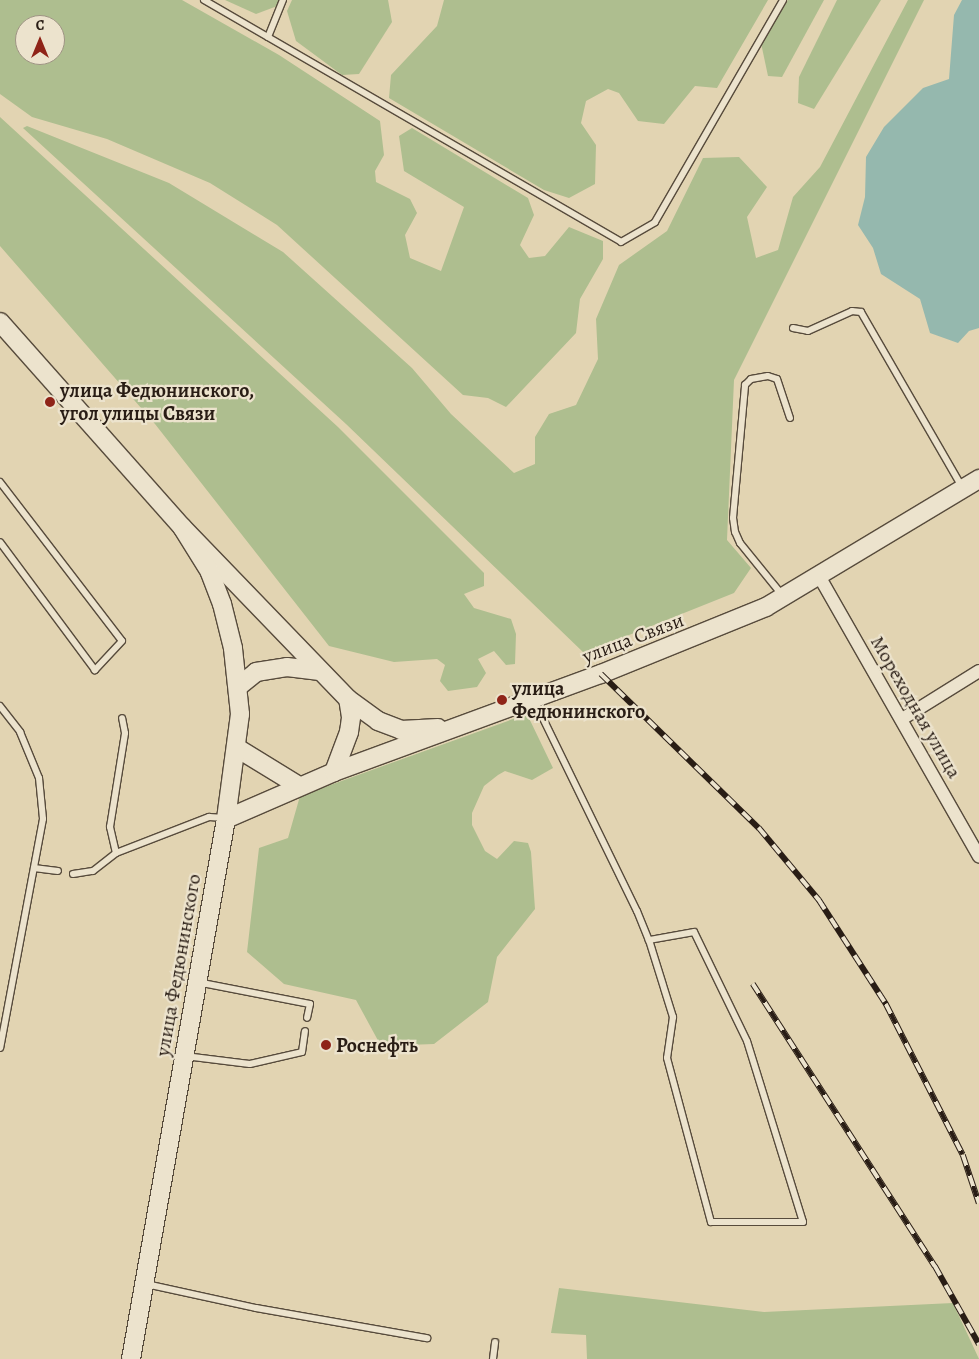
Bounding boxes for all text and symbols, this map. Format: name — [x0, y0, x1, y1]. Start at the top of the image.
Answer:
north arrow — [15, 15, 65, 65]
text: С — [36, 16, 44, 35]
place label: улица Федюнинского, угол улицы Связи — [60, 379, 254, 426]
marker: улица Федюнинского, угол улицы Связи — [44, 396, 56, 408]
street label: улица Связи — [579, 608, 687, 668]
street label: Мореходная улица — [865, 631, 967, 783]
place label: улица Федюнинского — [512, 676, 645, 723]
marker: улица Федюнинского — [496, 694, 508, 706]
street label: улица Федюнинского — [150, 872, 206, 1058]
place label: Роснефть — [336, 1033, 418, 1057]
marker: Роснефть — [320, 1039, 332, 1051]

